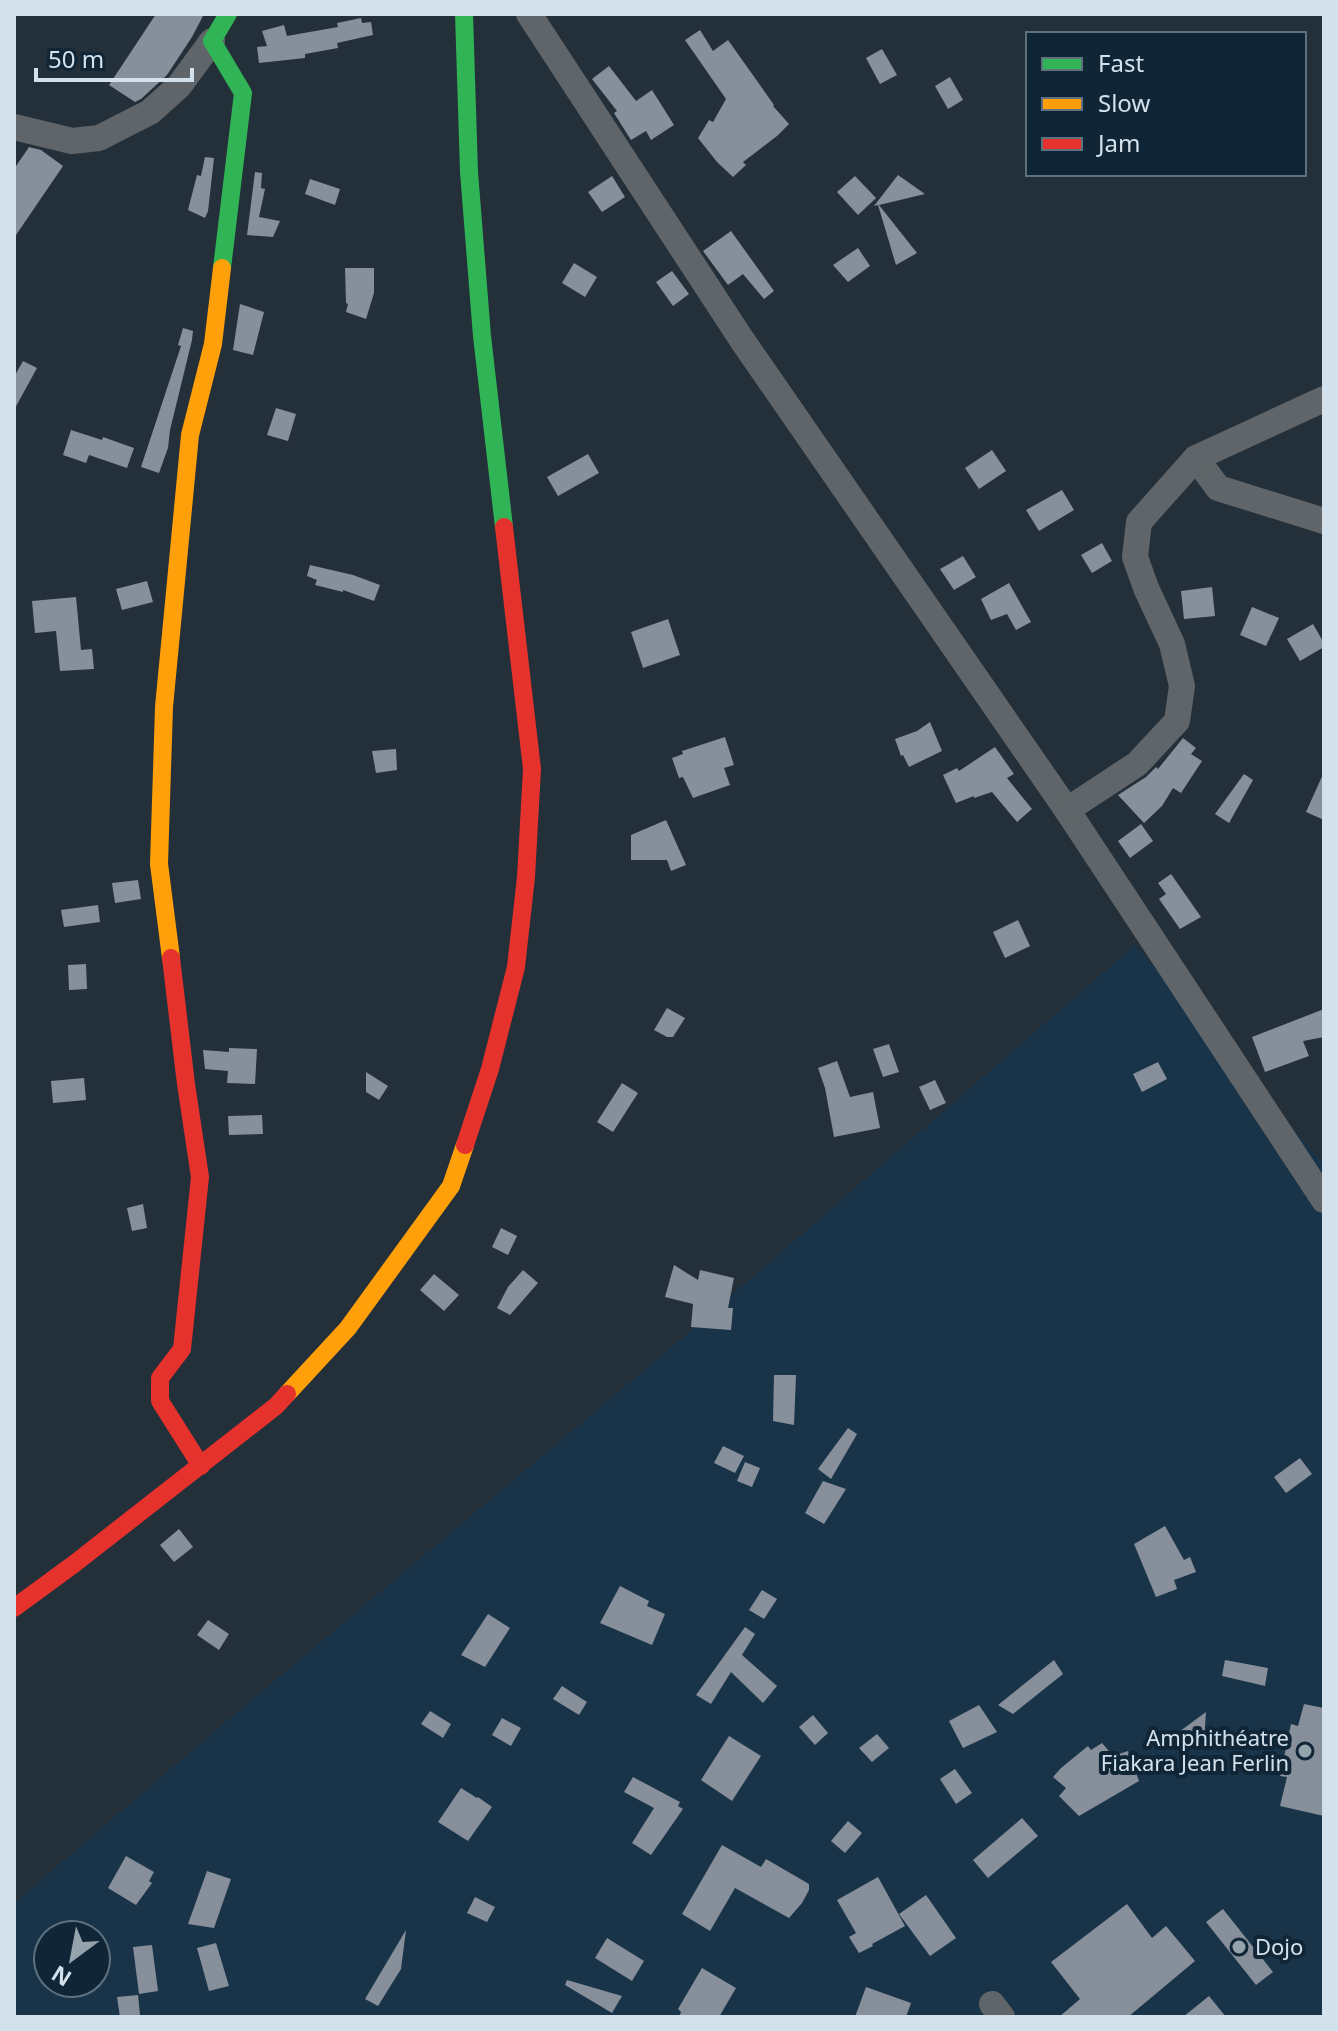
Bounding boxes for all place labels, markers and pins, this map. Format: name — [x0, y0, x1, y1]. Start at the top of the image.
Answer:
place label: Amphithéatre Fiakara Jean Ferlin — [1101, 1722, 1289, 1777]
marker: Amphithéatre Fiakara Jean Ferlin — [1296, 1742, 1314, 1760]
place label: Dojo — [1255, 1931, 1303, 1961]
marker: Dojo — [1230, 1938, 1248, 1956]

